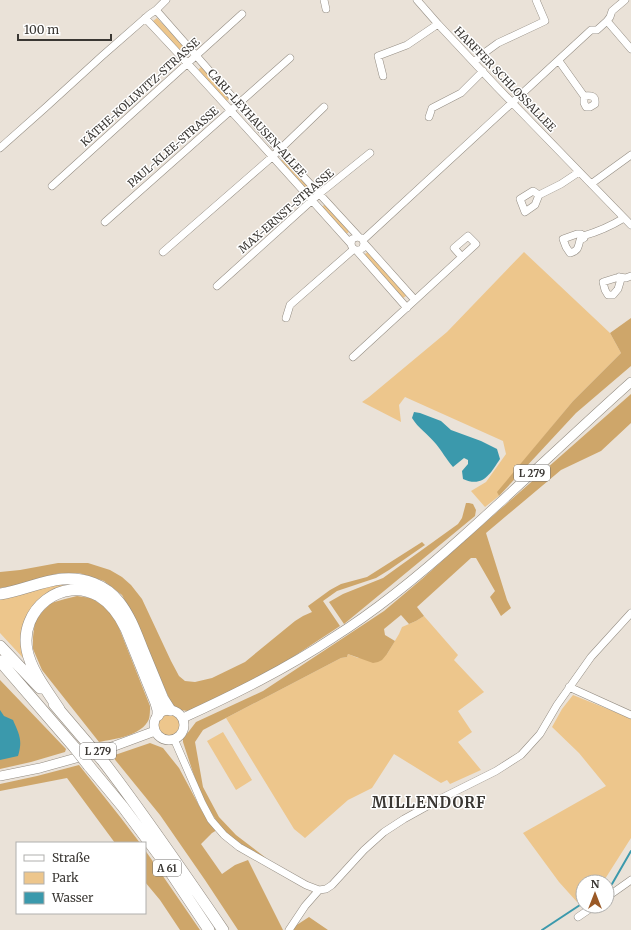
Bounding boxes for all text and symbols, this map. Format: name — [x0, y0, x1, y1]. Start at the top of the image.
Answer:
scale bar — [18, 16, 111, 42]
text: 100 m — [24, 22, 59, 37]
street label: HARFFER SCHLOSSALLEE — [451, 24, 559, 134]
street label: KÄTHE-KOLLWITZ-STRASSE — [78, 35, 202, 149]
street label: CARL-LEYHAUSEN-ALLEE — [205, 66, 309, 180]
street label: PAUL-KLEE-STRASSE — [125, 104, 221, 190]
street label: MAX-ERNST-STRASSE — [236, 166, 336, 256]
road number: L 279 — [514, 465, 550, 481]
road number: L 279 — [80, 743, 116, 759]
district label: MILLENDORF — [372, 793, 486, 812]
legend — [16, 842, 146, 914]
text: Straße — [52, 850, 90, 865]
road number: A 61 — [153, 860, 181, 876]
text: Park — [52, 870, 79, 885]
north arrow — [575, 874, 615, 914]
text: N — [591, 877, 600, 891]
text: Wasser — [51, 890, 94, 905]

